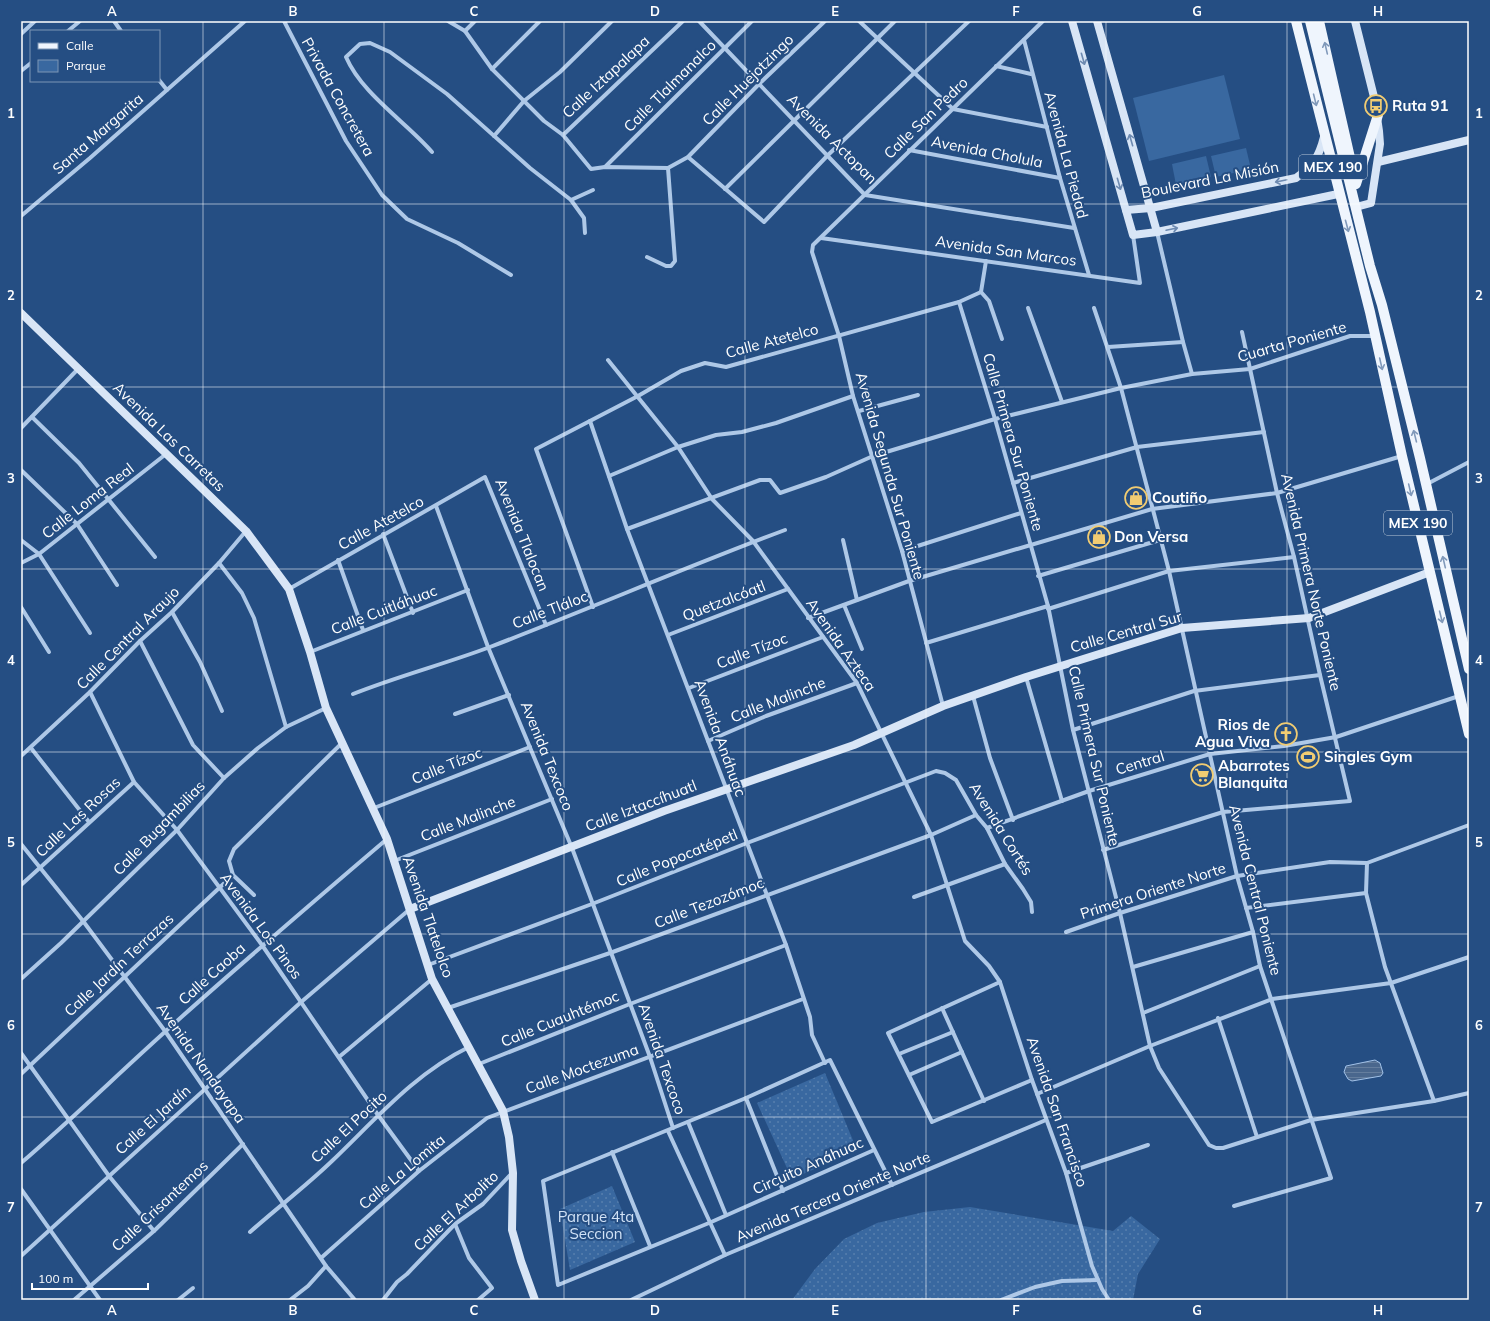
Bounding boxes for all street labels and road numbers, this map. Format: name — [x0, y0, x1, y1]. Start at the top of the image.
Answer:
street label: Calle Huejotzingo — [698, 30, 797, 129]
street label: Calle Iztapalapa — [558, 31, 653, 122]
street label: Privada Concretera — [298, 34, 379, 160]
street label: Calle Tlalmanalco — [620, 36, 720, 136]
street label: Calle San Pedro — [880, 73, 972, 163]
street label: Santa Margarita — [48, 89, 147, 178]
street label: Avenida La Piedad — [1040, 89, 1093, 220]
street label: Avenida Actopan — [783, 90, 881, 188]
street label: Avenida Cholula — [930, 131, 1045, 172]
road number: MEX 190 — [1299, 155, 1367, 179]
street label: Boulevard La Misión — [1139, 157, 1280, 202]
street label: Avenida San Marcos — [934, 231, 1078, 270]
street label: Cuarta Poniente — [1235, 317, 1348, 366]
street label: Calle Atetelco — [723, 319, 820, 362]
street label: Calle Primera Sur Poniente — [979, 351, 1048, 533]
street label: Avenida Segunda Sur Poniente — [852, 370, 929, 582]
street label: Avenida Las Carretas — [109, 378, 230, 495]
street label: Calle Loma Real — [38, 459, 138, 543]
street label: Avenida Primera Norte Poniente — [1277, 471, 1346, 693]
street label: Avenida Tlalocan — [491, 476, 554, 594]
street label: Calle Atetelco — [335, 491, 427, 554]
road number: MEX 190 — [1384, 511, 1452, 535]
street label: Quetzalcóatl — [680, 576, 768, 625]
street label: Calle Cuitláhuac — [328, 581, 440, 639]
street label: Calle Central Araujo — [72, 582, 183, 693]
street label: Calle Tláloc — [509, 586, 590, 633]
street label: Avenida Azteca — [802, 594, 881, 695]
street label: Calle Central Sur — [1068, 606, 1185, 657]
street label: Calle Tízoc — [714, 628, 790, 673]
street label: Calle Primera Sur Poniente — [1064, 664, 1124, 848]
street label: Calle Malinche — [728, 673, 828, 726]
street label: Avenida Anáhuac — [690, 677, 751, 799]
street label: Avenida Texcoco — [517, 698, 578, 813]
street label: Calle Tízoc — [409, 743, 485, 788]
street label: Central — [1113, 746, 1166, 779]
street label: Calle Las Rosas — [31, 772, 124, 861]
street label: Calle Bugambilias — [109, 776, 209, 879]
street label: Calle Iztaccíhuatl — [582, 776, 699, 836]
street label: Avenida Cortés — [965, 779, 1038, 879]
street label: Calle Malinche — [418, 792, 518, 845]
street label: Avenida Central Poniente — [1225, 803, 1286, 977]
street label: Calle Popocatépetl — [613, 824, 740, 891]
street label: Avenida Tlatelolco — [399, 853, 458, 980]
street label: Primera Oriente Norte — [1078, 858, 1228, 923]
street label: Avenida Los Pinos — [216, 869, 306, 983]
street label: Calle Tezozómoc — [651, 873, 766, 932]
street label: Calle Jardín Terrazas — [60, 909, 177, 1020]
street label: Calle Caoba — [174, 939, 249, 1009]
street label: Calle Cuauhtémoc — [498, 986, 622, 1051]
street label: Avenida Nandayapa — [153, 999, 250, 1127]
street label: Avenida Texcoco — [635, 1001, 690, 1117]
street label: Avenida San Francisco — [1023, 1034, 1092, 1189]
street label: Calle Moctezuma — [523, 1039, 641, 1098]
street label: Calle El Jardín — [111, 1081, 194, 1159]
street label: Calle El Pocito — [307, 1087, 391, 1167]
street label: Calle La Lomita — [355, 1130, 449, 1213]
street label: Circuito Anáhuac — [749, 1133, 866, 1198]
street label: Avenida Tercera Oriente Norte — [733, 1147, 933, 1246]
street label: Calle Crisantemos — [107, 1156, 212, 1255]
street label: Calle El Arbolito — [409, 1166, 502, 1255]

